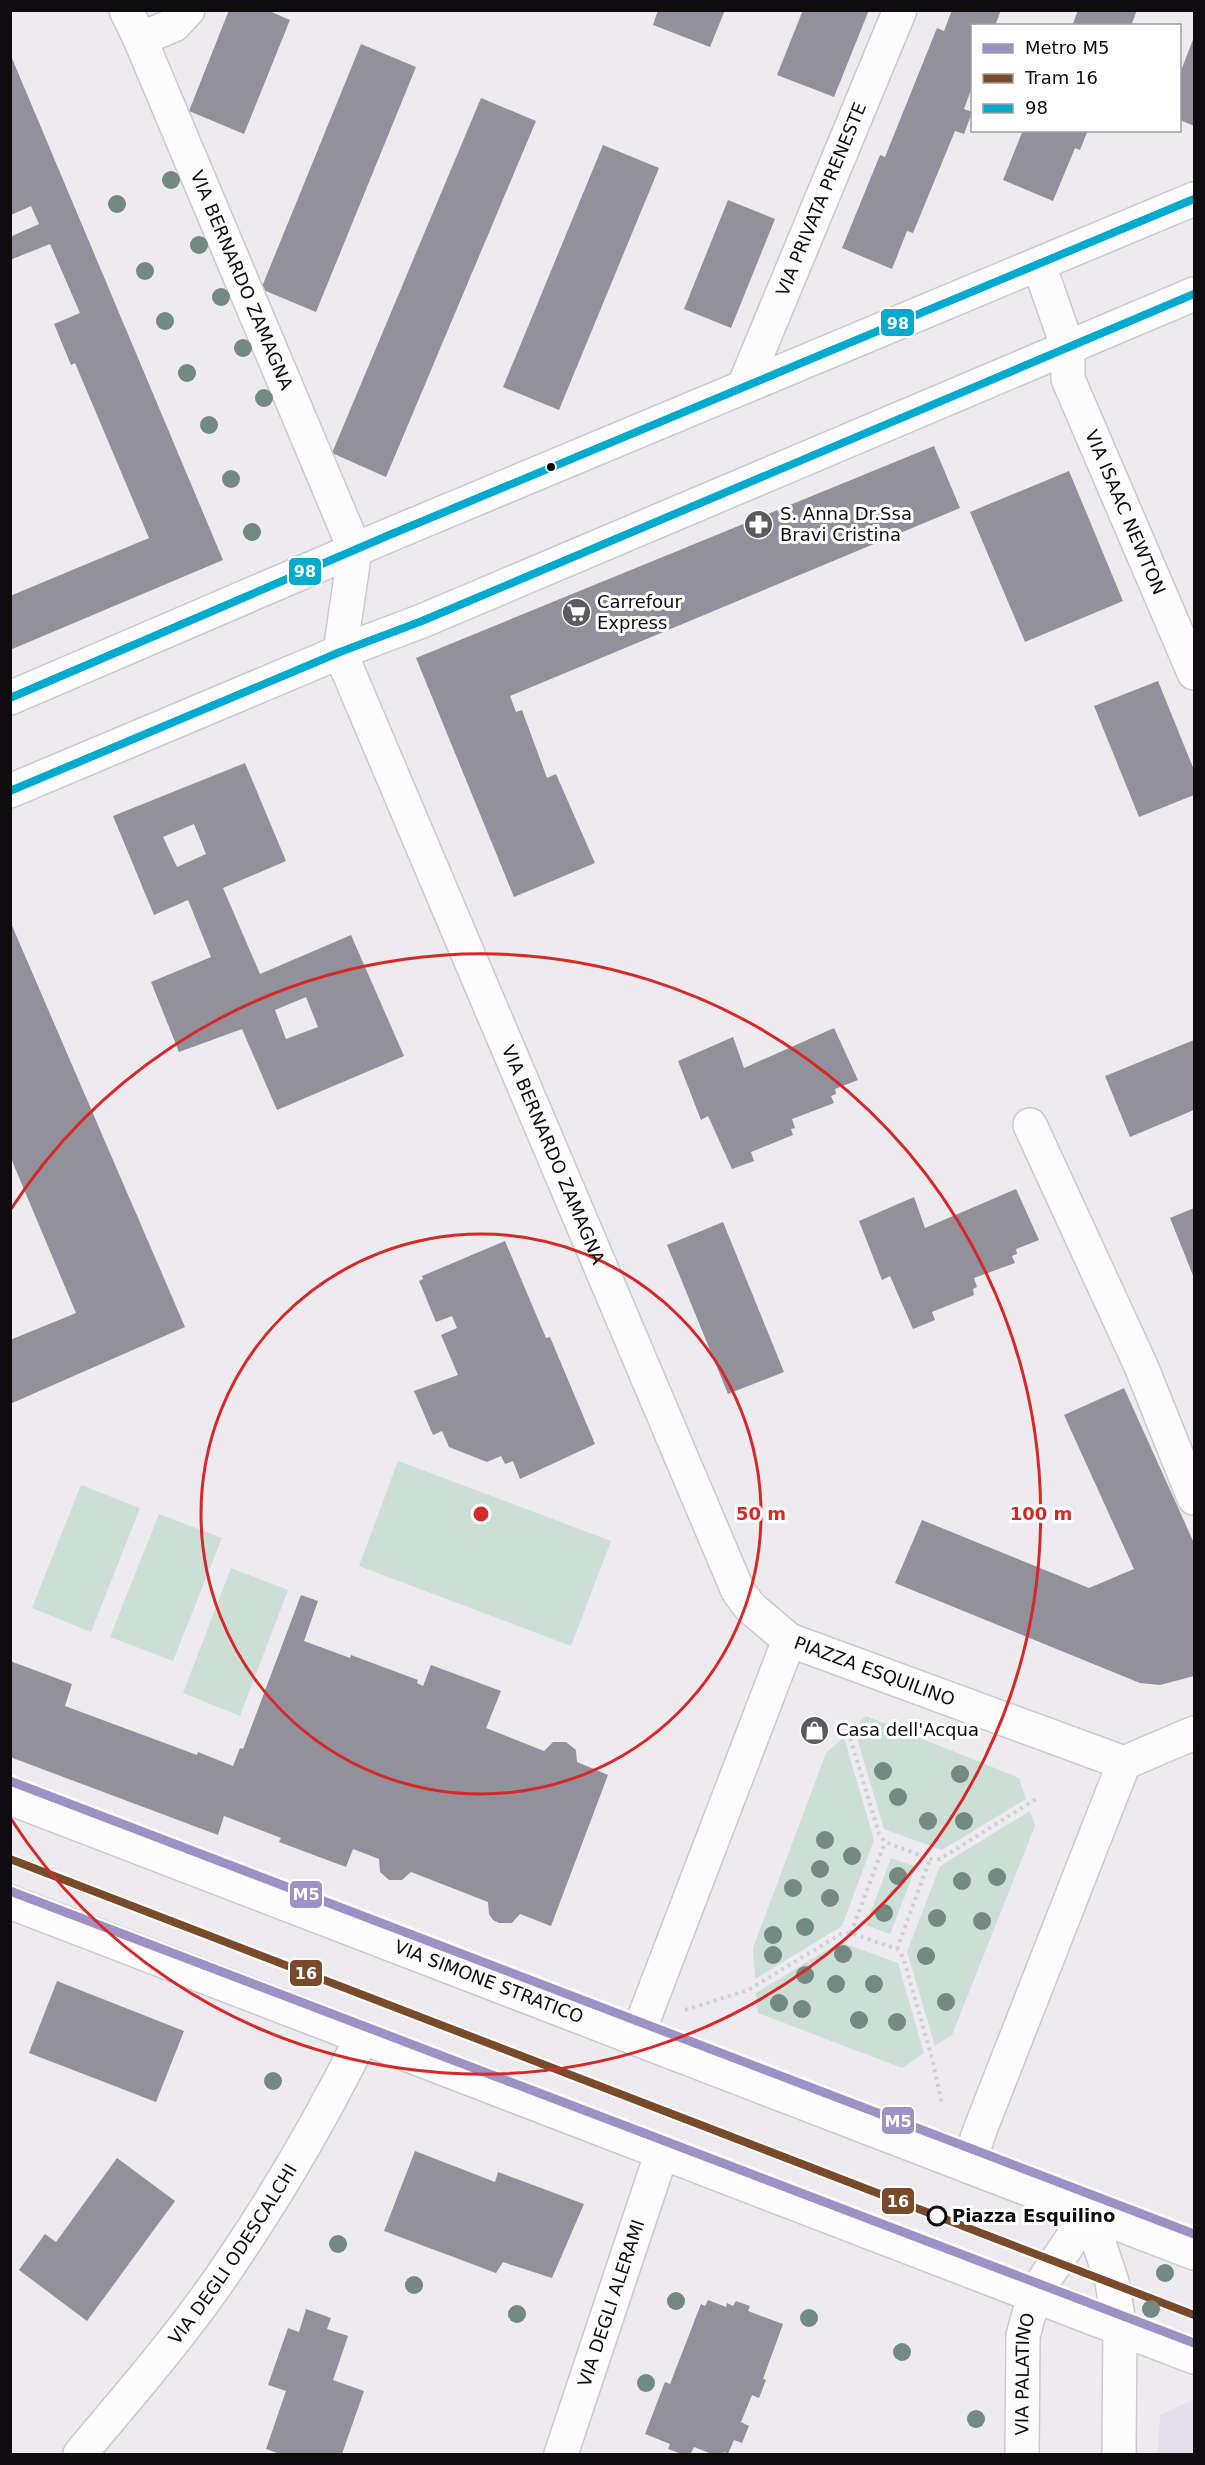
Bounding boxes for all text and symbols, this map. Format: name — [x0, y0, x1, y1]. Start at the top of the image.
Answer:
legend — [971, 24, 1181, 132]
text: Metro M5 — [1025, 37, 1109, 58]
text: Tram 16 — [1024, 67, 1098, 88]
text: 98 — [1025, 97, 1048, 118]
street label: VIA PRIVATA PRENESTE — [771, 99, 870, 299]
street label: VIA BERNARDO ZAMAGNA — [187, 167, 298, 394]
line badge: 98 — [880, 308, 915, 337]
text: 98 — [887, 314, 909, 333]
street label: VIA ISAAC NEWTON — [1081, 427, 1170, 598]
unlabelled marker — [545, 461, 557, 473]
place label: S. Anna Dr.Ssa Bravi Cristina — [780, 503, 912, 545]
pharmacy icon: S. Anna Dr.Ssa Bravi Cristina — [743, 508, 775, 540]
line badge: 98 — [288, 557, 322, 586]
text: 98 — [294, 562, 316, 581]
place label: Carrefour Express — [597, 591, 683, 633]
supermarket icon: Carrefour Express — [560, 596, 592, 628]
street label: VIA BERNARDO ZAMAGNA — [498, 1042, 610, 1268]
text: 50 m — [736, 1503, 786, 1524]
text: 100 m — [1010, 1503, 1072, 1524]
centre of rings — [471, 1504, 491, 1524]
street label: PIAZZA ESQUILINO — [791, 1632, 958, 1710]
shop icon: Casa dell'Acqua — [799, 1714, 831, 1746]
place label: Casa dell'Acqua — [836, 1719, 979, 1740]
line badge: M5 — [289, 1880, 323, 1909]
text: M5 — [292, 1885, 320, 1904]
street label: VIA SIMONE STRATICO — [391, 1936, 587, 2027]
line badge: 16 — [289, 1959, 323, 1987]
text: 16 — [295, 1964, 317, 1983]
line badge: M5 — [881, 2106, 915, 2135]
text: M5 — [884, 2112, 912, 2131]
street label: VIA DEGLI ODESCALCHI — [164, 2160, 301, 2348]
line badge: 16 — [881, 2187, 915, 2215]
text: 16 — [887, 2192, 909, 2211]
place label: Piazza Esquilino — [952, 2205, 1115, 2226]
marker: Piazza Esquilino — [927, 2206, 947, 2226]
street label: VIA DEGLI ALERAMI — [573, 2217, 649, 2389]
street label: VIA PALATINO — [1011, 2310, 1039, 2436]

